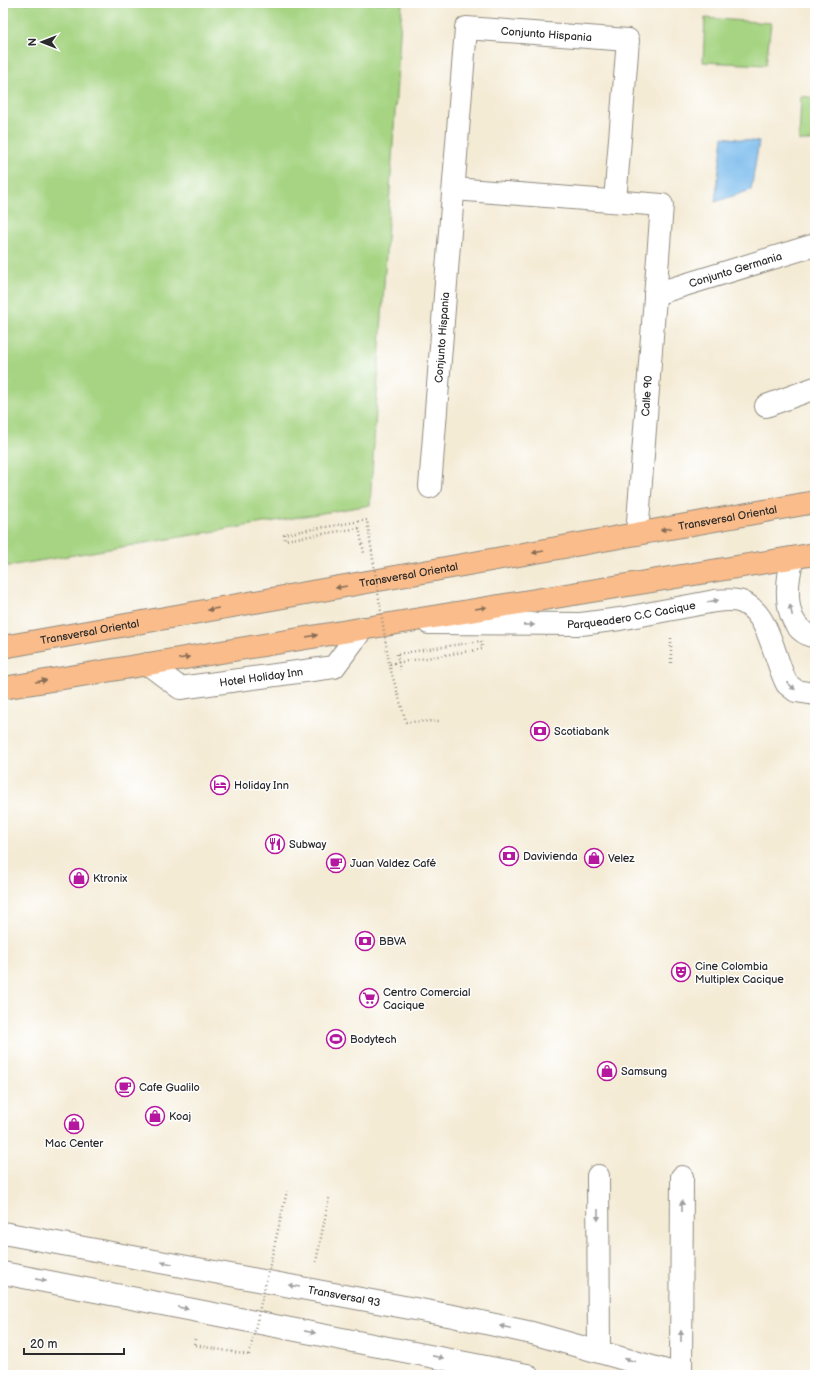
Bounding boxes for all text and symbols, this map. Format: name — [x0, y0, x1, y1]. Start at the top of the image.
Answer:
north arrow — [22, 22, 62, 62]
street label: Conjunto Hispania — [500, 24, 592, 44]
text: N — [26, 38, 39, 46]
street label: Conjunto Germania — [687, 249, 783, 290]
street label: Conjunto Hispania — [432, 291, 452, 383]
street label: Calle 90 — [639, 374, 655, 417]
street label: Transversal Oriental — [677, 502, 778, 533]
one-way arrow — [660, 526, 672, 532]
one-way arrow — [532, 549, 544, 555]
street label: Transversal Oriental — [358, 559, 459, 590]
one-way arrow — [335, 584, 348, 590]
street label: Parqueadero C.C Cacique — [567, 598, 697, 631]
one-way arrow — [707, 598, 719, 604]
one-way arrow — [787, 604, 793, 616]
one-way arrow — [475, 605, 488, 611]
one-way arrow — [207, 607, 220, 613]
street label: Transversal Oriental — [39, 616, 140, 647]
one-way arrow — [523, 622, 536, 628]
one-way arrow — [306, 633, 318, 639]
one-way arrow — [177, 655, 190, 661]
street label: Hotel Holiday Inn — [219, 665, 304, 689]
one-way arrow — [35, 678, 48, 684]
one-way arrow — [786, 682, 796, 691]
bank icon: Scotiabank — [529, 720, 551, 742]
place label: Scotiabank — [554, 725, 609, 738]
hotel icon: Holiday Inn — [209, 774, 231, 796]
place label: Holiday Inn — [234, 779, 289, 792]
restaurant icon: Subway — [264, 833, 286, 855]
place label: Subway — [289, 838, 326, 851]
bank icon: Davivienda — [498, 845, 520, 867]
shop icon: Velez — [583, 847, 605, 869]
place label: Davivienda — [523, 850, 578, 863]
cafe icon: Juan Valdez Café — [325, 852, 347, 874]
place label: Velez — [608, 852, 635, 865]
place label: Juan Valdez Café — [350, 857, 437, 870]
shop icon: Ktronix — [68, 867, 90, 889]
place label: Ktronix — [93, 872, 127, 885]
bank icon: BBVA — [354, 930, 376, 952]
place label: BBVA — [379, 935, 407, 948]
place label: Cine Colombia Multiplex Cacique — [695, 960, 784, 986]
theatre icon: Cine Colombia Multiplex Cacique — [670, 961, 692, 983]
place label: Centro Comercial Cacique — [383, 986, 470, 1012]
supermarket icon: Centro Comercial Cacique — [358, 987, 380, 1009]
sports icon: Bodytech — [325, 1028, 347, 1050]
place label: Bodytech — [350, 1033, 397, 1046]
shop icon: Samsung — [596, 1060, 618, 1082]
place label: Samsung — [621, 1065, 667, 1078]
cafe icon: Cafe Gualilo — [114, 1076, 136, 1098]
place label: Cafe Gualilo — [139, 1081, 200, 1094]
shop icon: Koaj — [144, 1105, 166, 1127]
place label: Koaj — [169, 1110, 191, 1123]
shop icon: Mac Center — [63, 1113, 85, 1135]
place label: Mac Center — [45, 1137, 104, 1150]
one-way arrow — [679, 1199, 685, 1212]
one-way arrow — [595, 1209, 601, 1222]
one-way arrow — [160, 1260, 173, 1266]
one-way arrow — [35, 1278, 47, 1284]
one-way arrow — [288, 1283, 301, 1289]
street label: Transversal 93 — [307, 1283, 382, 1309]
one-way arrow — [176, 1305, 189, 1311]
one-way arrow — [498, 1323, 511, 1329]
one-way arrow — [678, 1329, 684, 1342]
scale bar — [24, 1330, 124, 1356]
one-way arrow — [304, 1330, 316, 1336]
text: 20 m — [30, 1337, 57, 1352]
one-way arrow — [432, 1354, 444, 1360]
one-way arrow — [624, 1357, 636, 1363]

